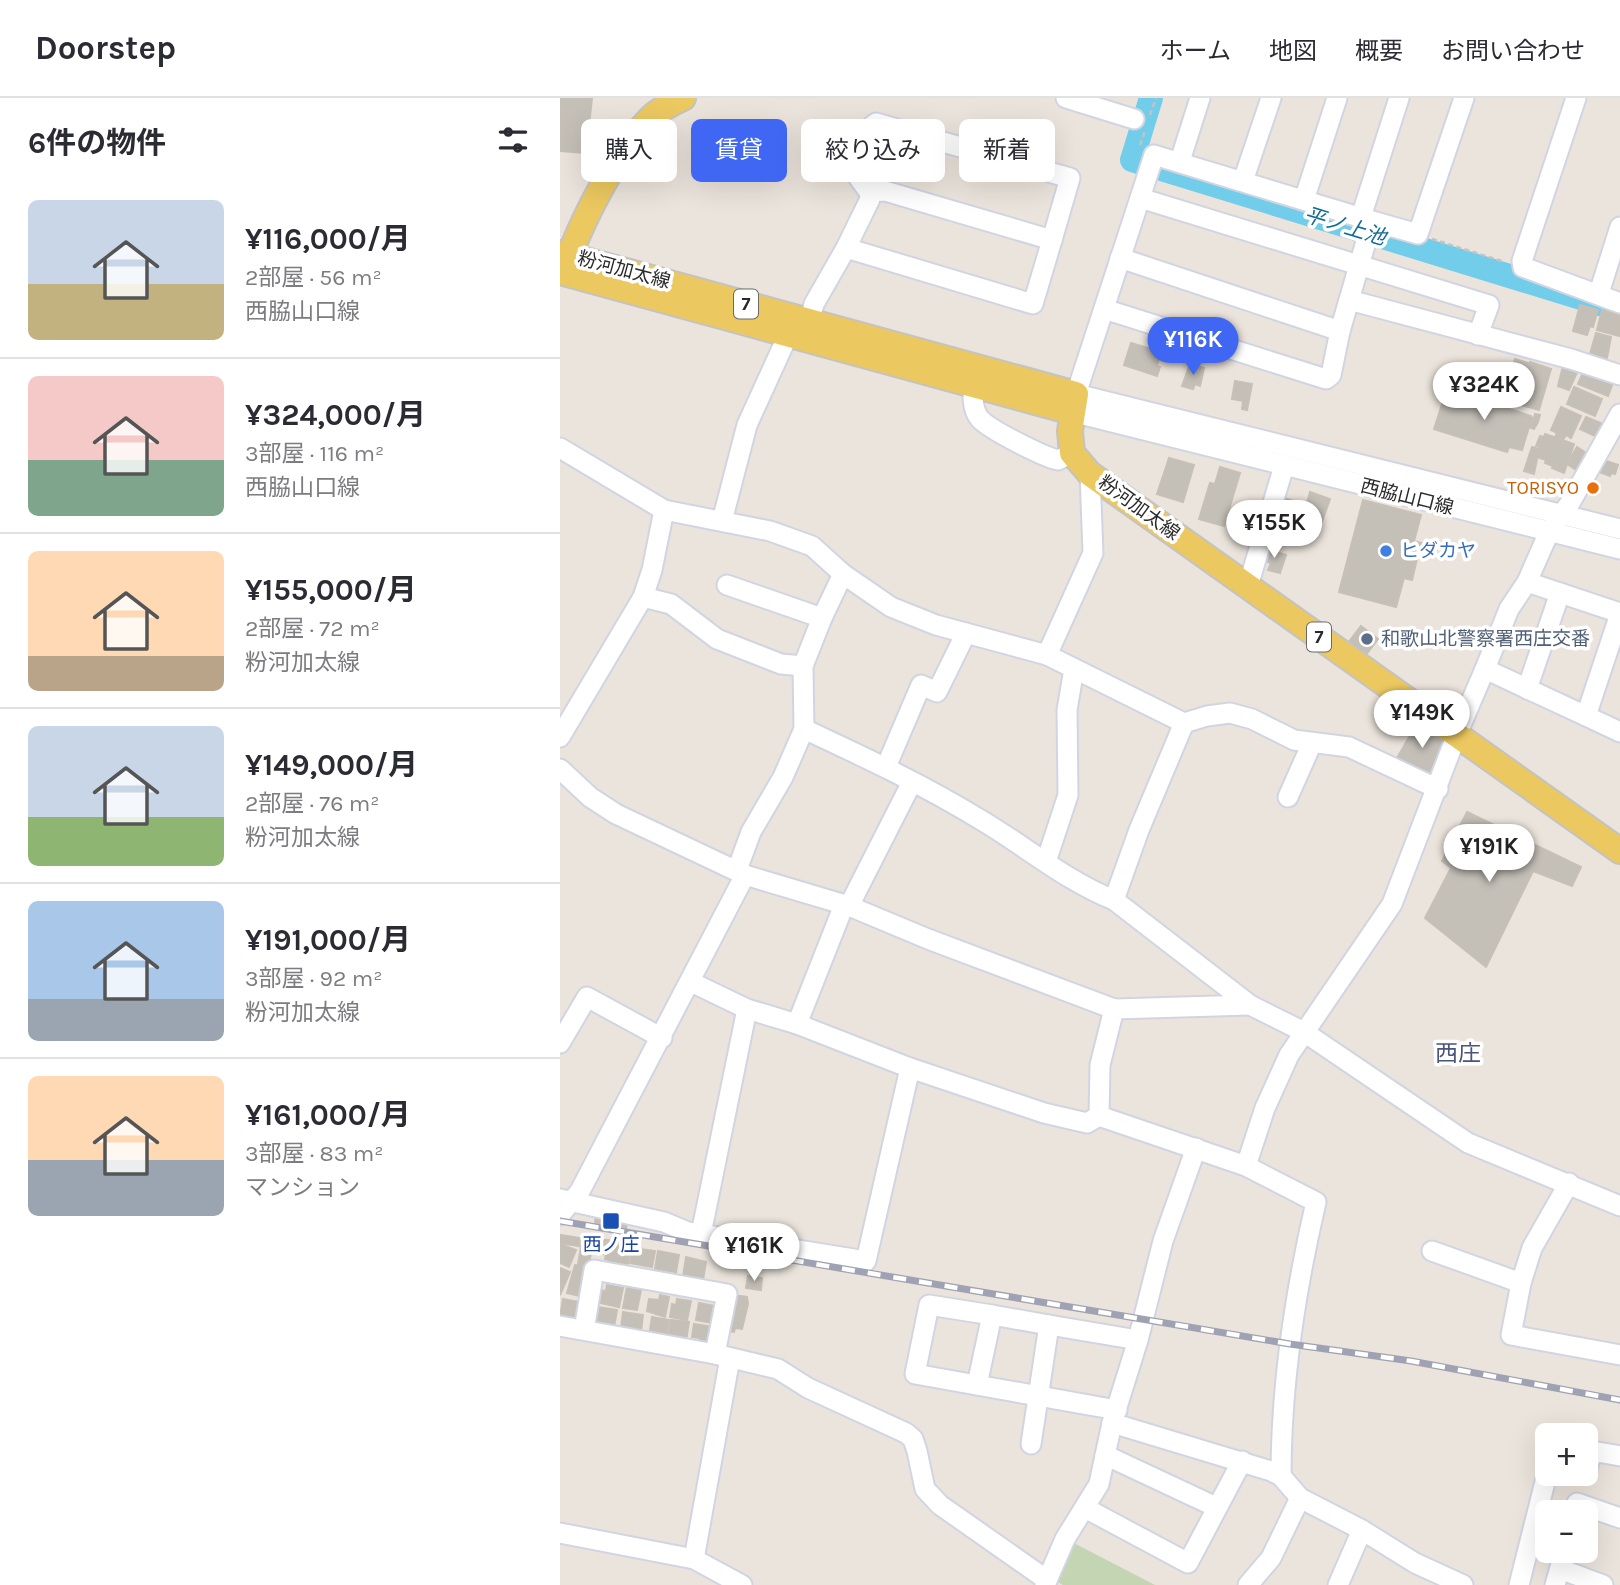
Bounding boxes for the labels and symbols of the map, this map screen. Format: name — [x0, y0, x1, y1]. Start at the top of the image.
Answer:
water label: 平ノ上池 — [1301, 202, 1391, 250]
street label: 粉河加太線 — [575, 247, 673, 293]
road number: 7 — [734, 289, 758, 318]
pin: ¥116K — [1144, 317, 1242, 377]
pin: ¥324K — [1435, 362, 1533, 422]
street label: 粉河加太線 — [1094, 471, 1184, 545]
street label: 西脇山口線 — [1358, 475, 1456, 519]
place label: TORISYO — [1507, 477, 1579, 499]
marker: TORISYO — [1585, 480, 1601, 496]
pin: ¥155K — [1225, 500, 1323, 560]
place label: ヒダカヤ — [1400, 540, 1476, 562]
marker: ヒダカヤ — [1378, 543, 1394, 559]
road number: 7 — [1307, 622, 1331, 652]
place label: 和歌山北警察署西庄交番 — [1381, 628, 1590, 650]
marker: 和歌山北警察署西庄交番 — [1359, 631, 1375, 647]
pin: ¥149K — [1373, 690, 1471, 750]
pin: ¥191K — [1440, 824, 1538, 884]
district label: 西庄 — [1435, 1040, 1481, 1067]
marker: 西ノ庄 — [601, 1211, 621, 1231]
pin: ¥161K — [705, 1224, 803, 1283]
place label: 西ノ庄 — [582, 1234, 640, 1256]

